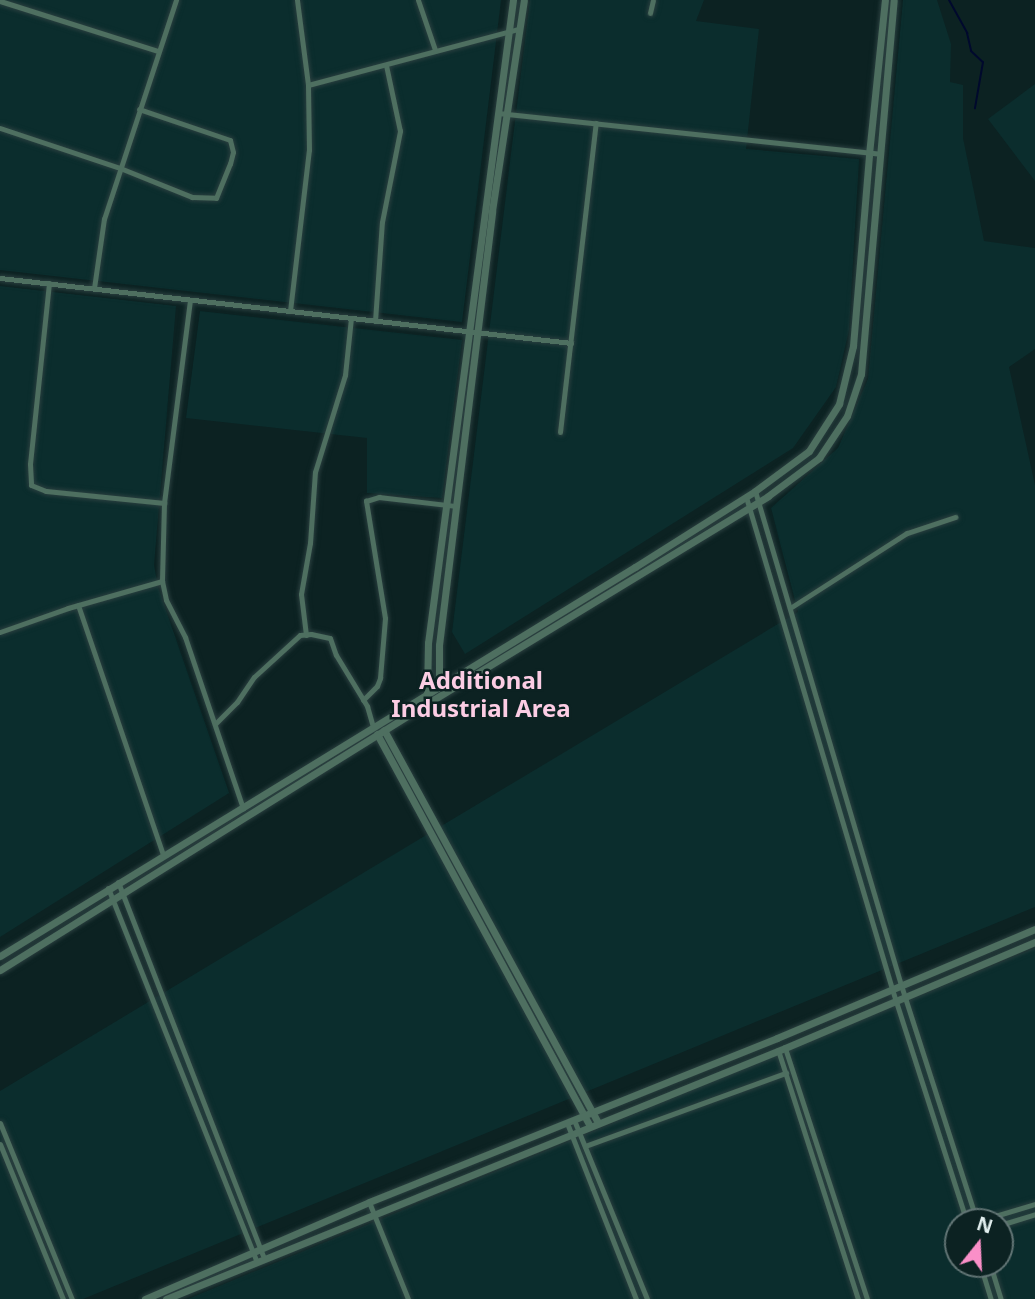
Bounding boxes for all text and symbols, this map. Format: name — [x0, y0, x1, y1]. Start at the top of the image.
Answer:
district label: Additional Industrial Area — [391, 666, 571, 722]
north arrow — [944, 1208, 1014, 1278]
text: N — [973, 1210, 996, 1240]

